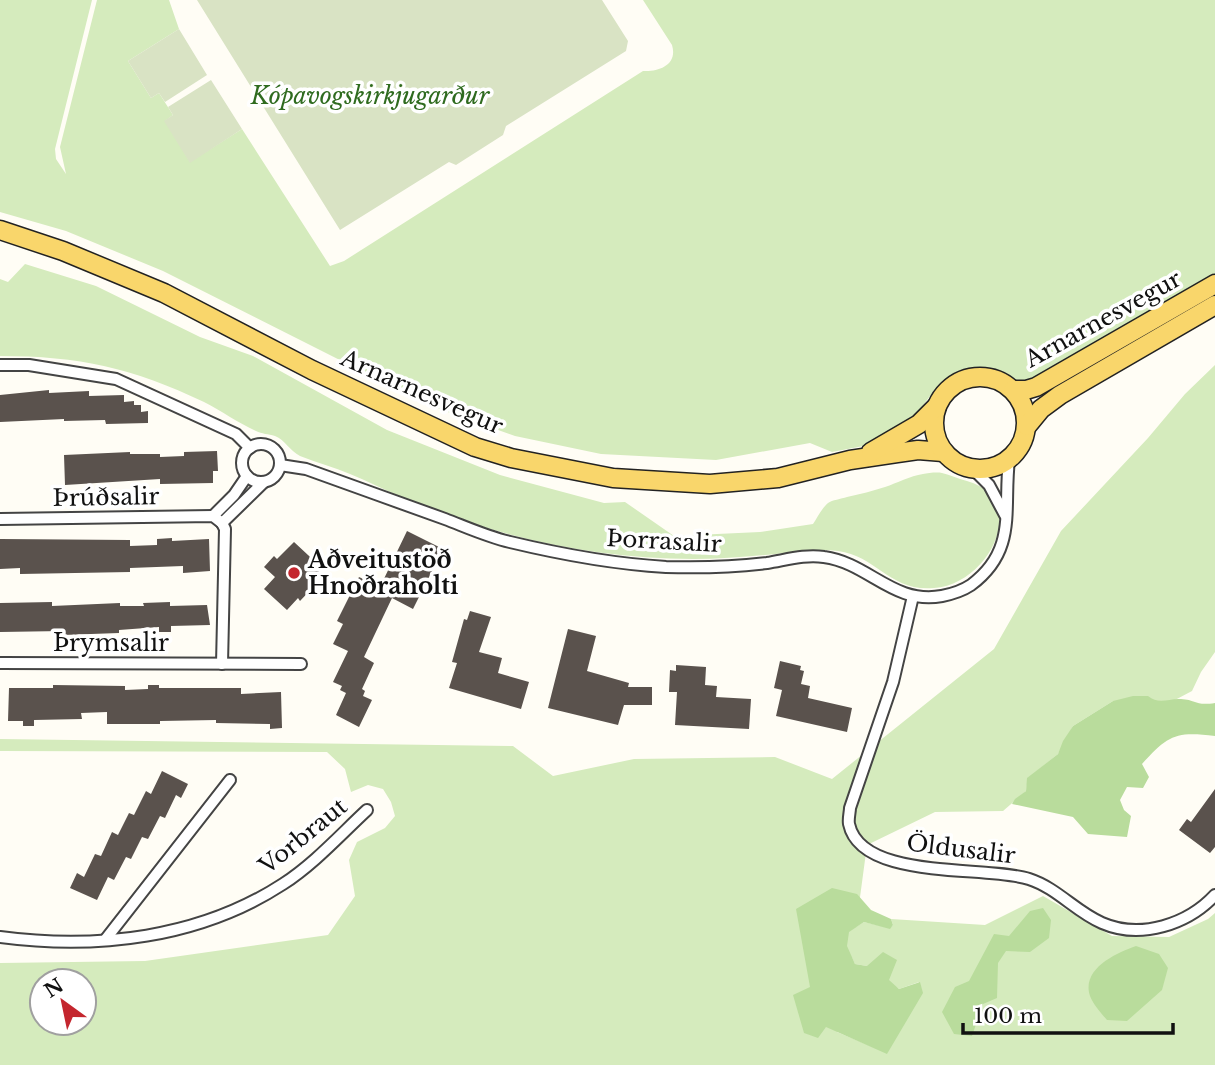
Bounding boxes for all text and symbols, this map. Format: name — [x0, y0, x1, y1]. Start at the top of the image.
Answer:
park label: Kópavogskirkjugarður — [250, 82, 491, 110]
street label: Arnarnesvegur — [1019, 264, 1186, 374]
street label: Arnarnesvegur — [336, 343, 507, 440]
street label: Þrúðsalir — [52, 482, 160, 512]
street label: Þorrasalir — [606, 524, 722, 558]
place label: Aðveitustöð Hnoðraholti — [307, 546, 458, 600]
marker: Aðveitustöð Hnoðraholti — [286, 565, 302, 581]
street label: Þrymsalir — [53, 629, 169, 657]
street label: Vorbraut — [253, 792, 353, 881]
street label: Öldusalir — [905, 827, 1017, 870]
north arrow — [28, 967, 98, 1037]
text: N — [40, 974, 68, 1003]
scale bar — [963, 992, 1173, 1036]
text: 100 m — [974, 1003, 1042, 1029]

